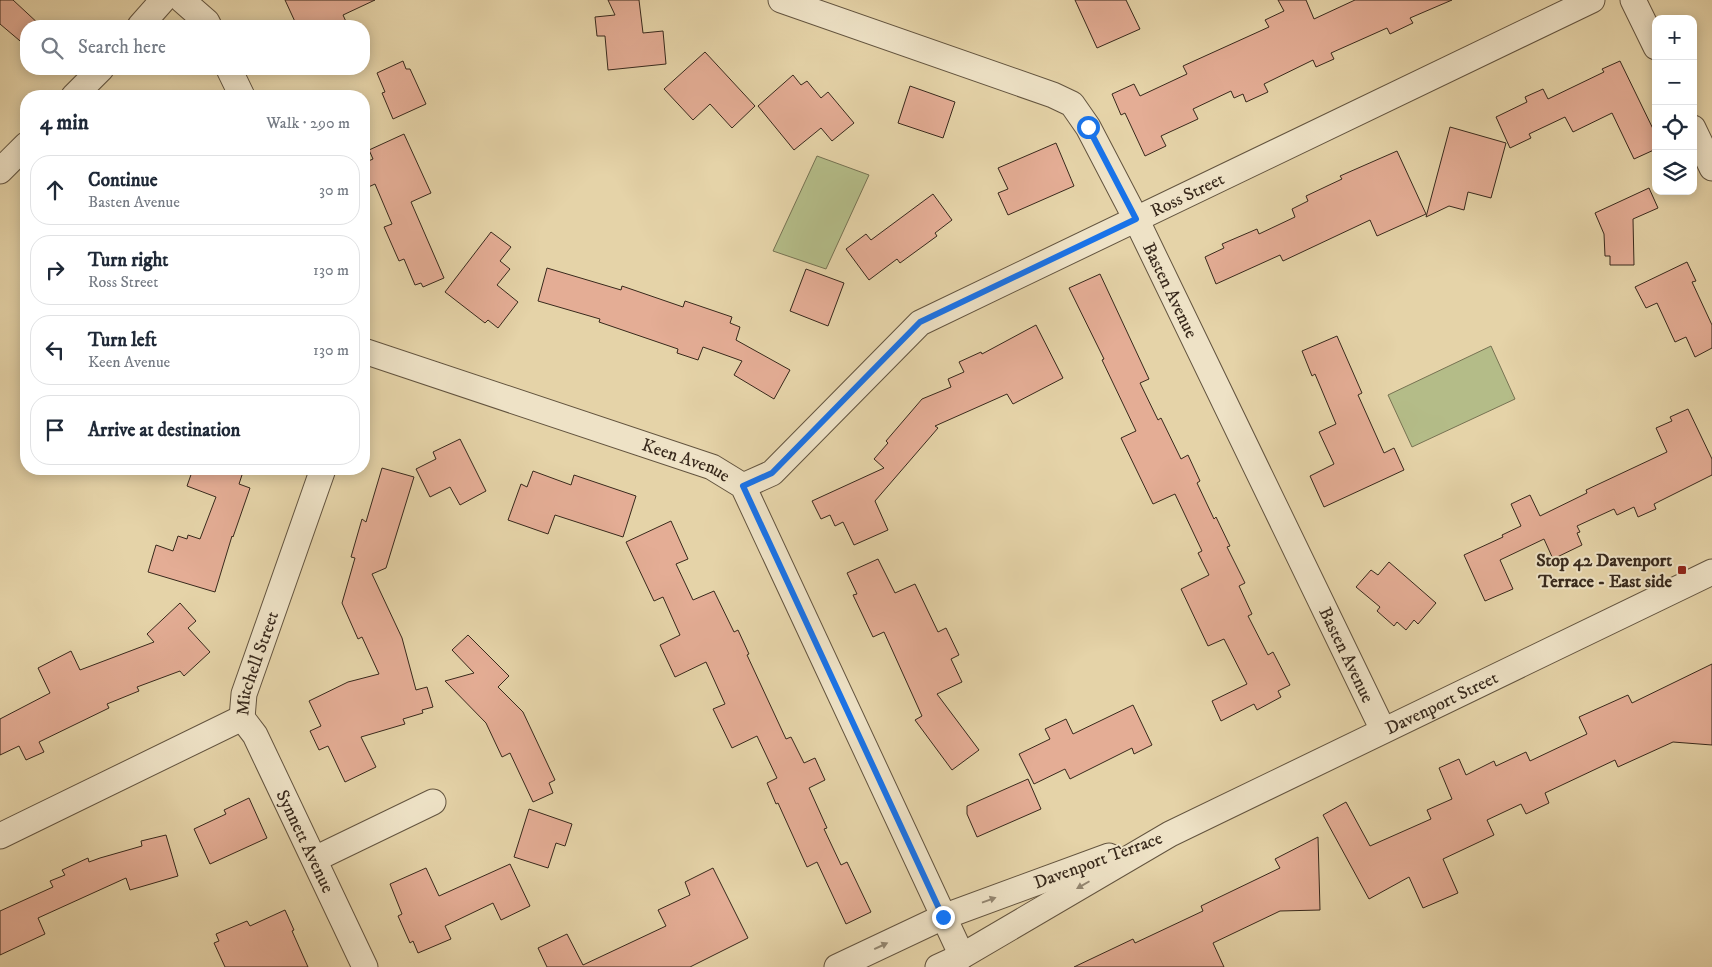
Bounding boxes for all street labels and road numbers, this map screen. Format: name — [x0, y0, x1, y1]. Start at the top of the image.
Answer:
street label: Ross Street — [1147, 168, 1228, 223]
street label: Basten Avenue — [1137, 239, 1202, 342]
street label: Keen Avenue — [639, 434, 734, 487]
street label: Basten Avenue — [1313, 604, 1378, 707]
street label: Mitchell Street — [232, 608, 284, 717]
street label: Davenport Street — [1382, 667, 1502, 740]
street label: Synnett Avenue — [271, 787, 338, 897]
street label: Davenport Terrace — [1031, 827, 1166, 894]

